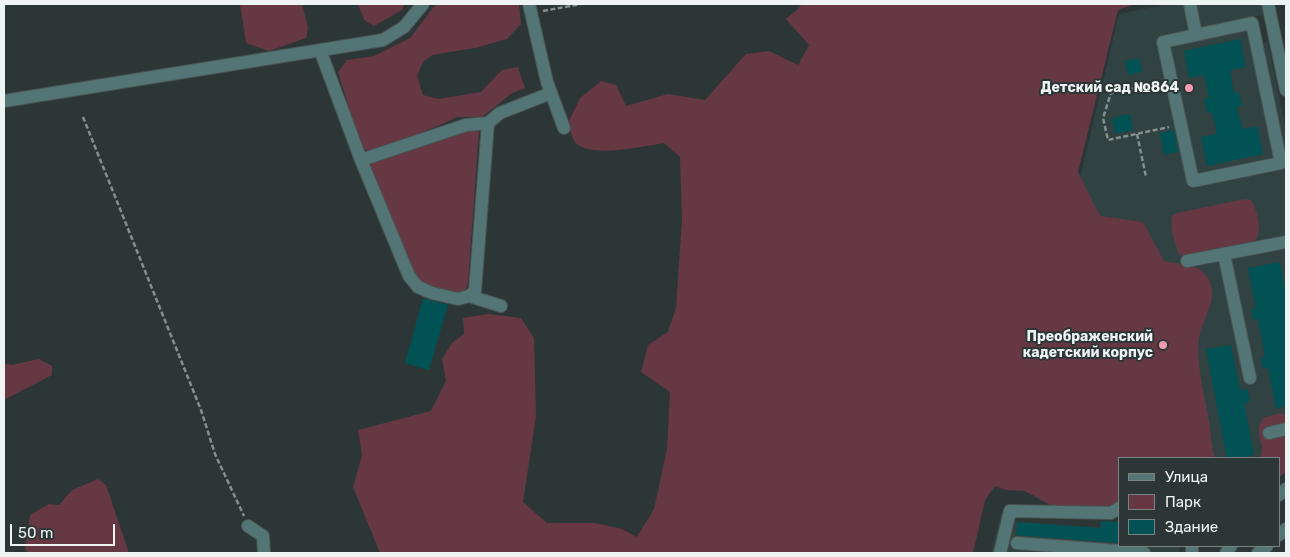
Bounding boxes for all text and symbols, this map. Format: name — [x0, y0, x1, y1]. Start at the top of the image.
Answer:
place label: Детский сад №864 — [1041, 80, 1179, 96]
marker: Детский сад №864 — [1183, 82, 1195, 94]
place label: Преображенский кадетский корпус — [1023, 329, 1153, 362]
marker: Преображенский кадетский корпус — [1157, 339, 1169, 351]
legend — [1118, 457, 1280, 547]
text: Улица — [1165, 468, 1208, 486]
text: Парк — [1165, 493, 1201, 511]
scale bar — [12, 514, 118, 546]
text: Здание — [1165, 518, 1218, 536]
text: 50 m — [18, 524, 53, 542]

